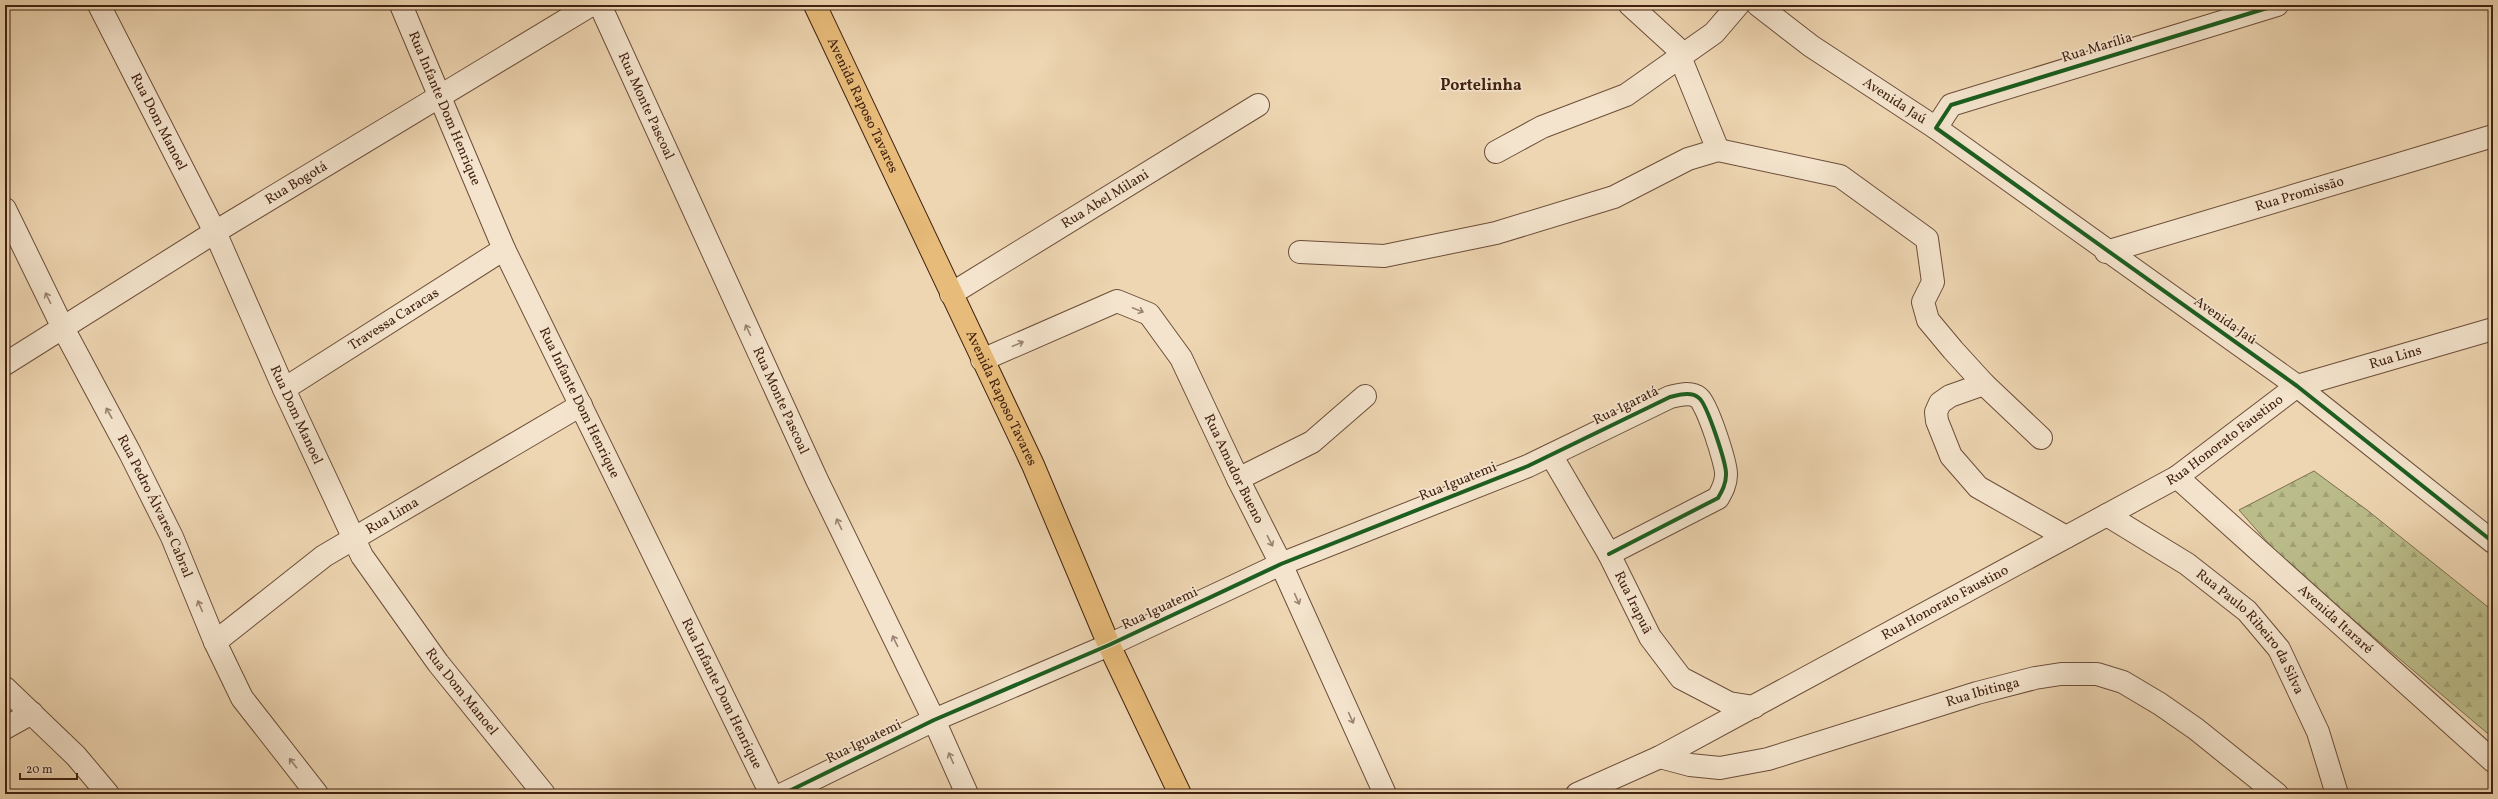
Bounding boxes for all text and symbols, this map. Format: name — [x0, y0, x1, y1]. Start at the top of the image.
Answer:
street label: Rua Infante Dom Henrique — [404, 28, 486, 189]
street label: Rua Marília — [2059, 28, 2135, 68]
street label: Avenida Raposo Tavares — [822, 34, 903, 176]
street label: Rua Monte Pascoal — [613, 49, 679, 163]
street label: Rua Dom Manoel — [126, 70, 191, 174]
street label: Avenida Jaú — [1859, 73, 1930, 129]
district label: Portelinha — [1440, 75, 1522, 97]
street label: Rua Bogotá — [261, 157, 331, 209]
street label: Rua Abel Milani — [1058, 165, 1152, 233]
street label: Rua Promissão — [2253, 172, 2346, 216]
street label: Travessa Caracas — [345, 283, 443, 355]
one-way arrow — [44, 292, 51, 304]
street label: Avenida Jaú — [2190, 292, 2260, 350]
one-way arrow — [1131, 306, 1143, 314]
street label: Rua Infante Dom Henrique — [534, 324, 624, 482]
one-way arrow — [744, 324, 752, 336]
street label: Avenida Raposo Tavares — [961, 327, 1042, 469]
one-way arrow — [1012, 340, 1024, 347]
street label: Rua Lins — [2367, 341, 2424, 374]
street label: Rua Monte Pascoal — [748, 344, 814, 457]
street label: Rua Dom Manoel — [265, 362, 327, 467]
street label: Rua Igaratá — [1590, 382, 1662, 430]
street label: Rua Honorato Faustino — [2163, 390, 2287, 490]
one-way arrow — [104, 407, 112, 419]
street label: Rua Amador Bueno — [1199, 411, 1269, 527]
street label: Rua Pedro Álvares Cabral — [112, 431, 197, 580]
street label: Rua Iguatemi — [1416, 458, 1500, 506]
street label: Rua Lima — [362, 493, 422, 539]
one-way arrow — [834, 518, 842, 530]
one-way arrow — [1267, 535, 1274, 547]
street label: Rua Honorato Faustino — [1878, 561, 2012, 645]
street label: Rua Paulo Ribeiro da Silva — [2192, 565, 2308, 697]
street label: Rua Irapuã — [1609, 568, 1657, 637]
street label: Avenida Itararé — [2294, 580, 2378, 659]
street label: Rua Iguatemi — [1119, 583, 1201, 635]
one-way arrow — [1294, 593, 1301, 605]
one-way arrow — [196, 600, 204, 612]
street label: Rua Infante Dom Henrique — [677, 615, 767, 773]
one-way arrow — [891, 635, 898, 647]
street label: Rua Dom Manoel — [421, 644, 502, 739]
street label: Rua Ibitinga — [1944, 673, 2022, 712]
one-way arrow — [1348, 711, 1355, 723]
street label: Rua Iguatemi — [823, 715, 905, 769]
one-way arrow — [947, 753, 954, 765]
scale bar — [20, 755, 77, 781]
one-way arrow — [288, 758, 297, 769]
text: 20 m — [26, 762, 53, 778]

